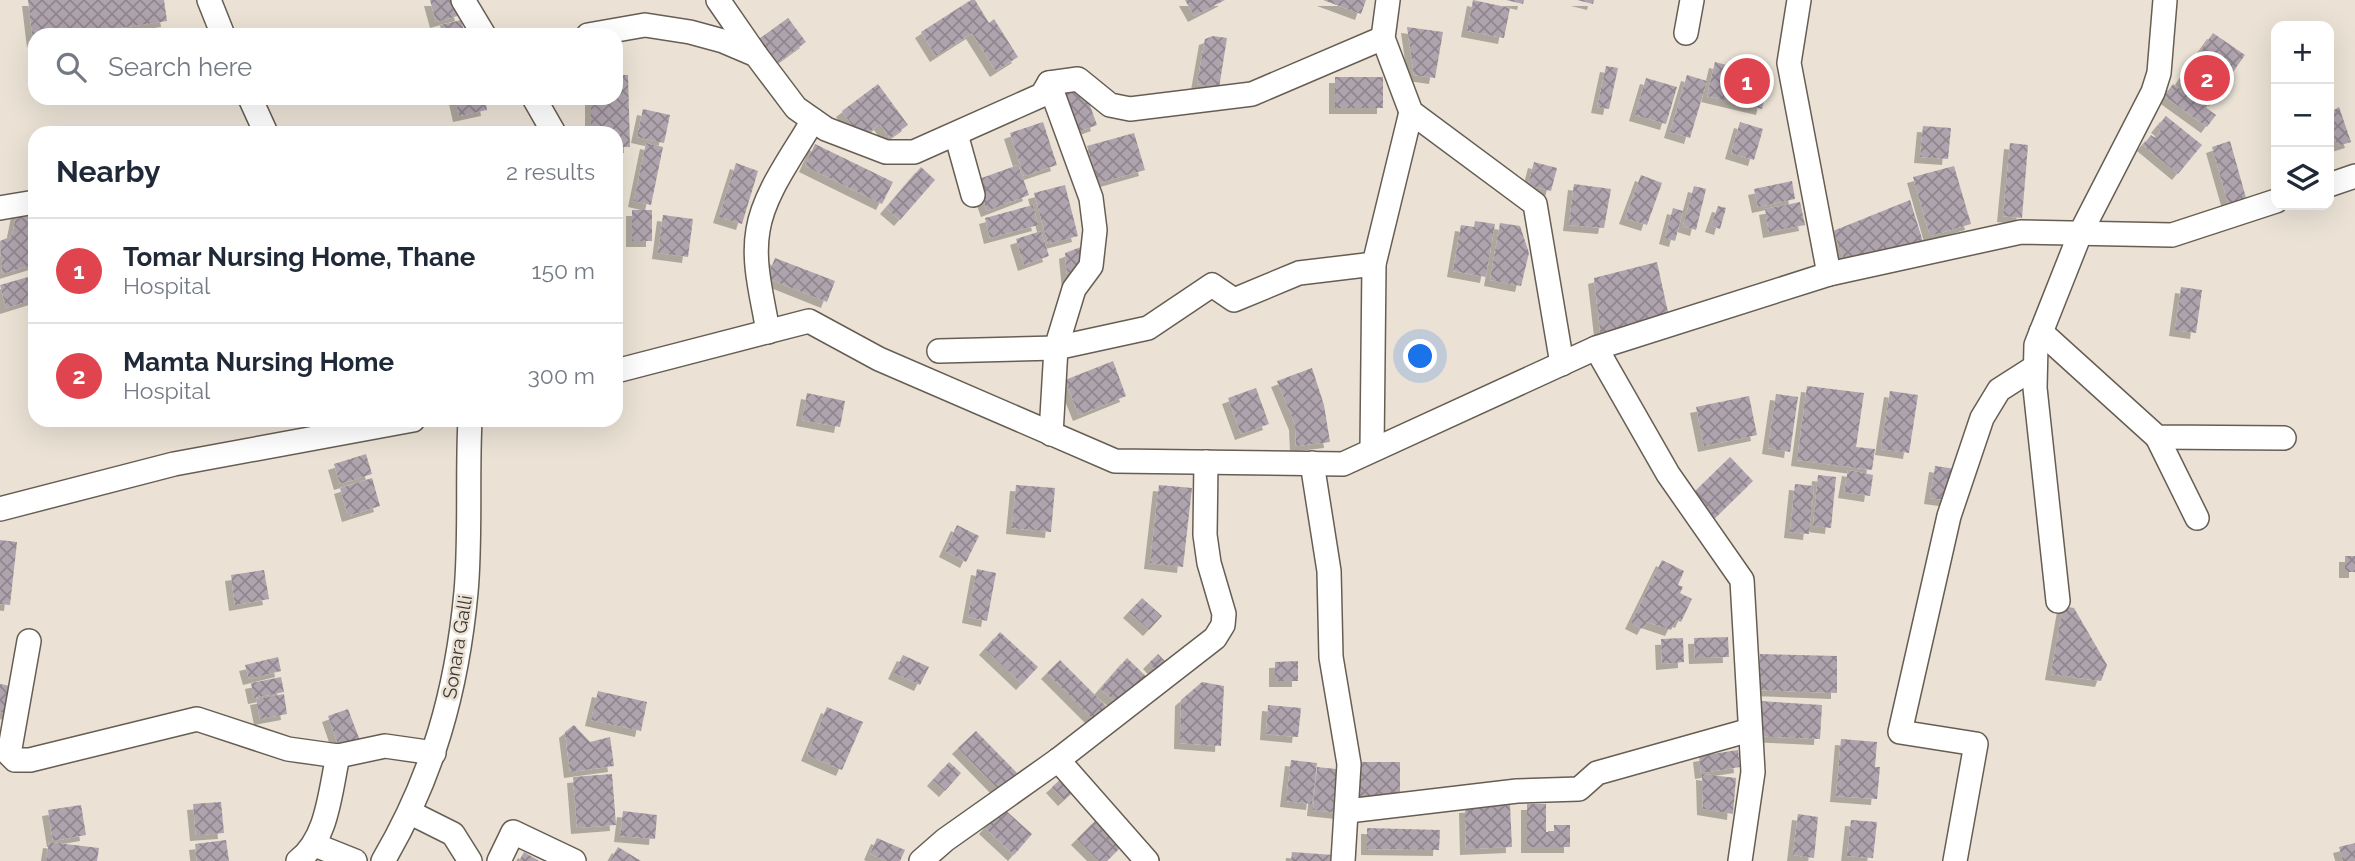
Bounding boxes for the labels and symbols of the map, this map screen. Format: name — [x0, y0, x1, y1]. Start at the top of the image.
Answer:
pin: 2 — [2184, 52, 2230, 104]
pin: 1 — [1724, 55, 1770, 107]
your location — [1403, 339, 1437, 373]
street label: Sonara Galli — [438, 594, 476, 700]

